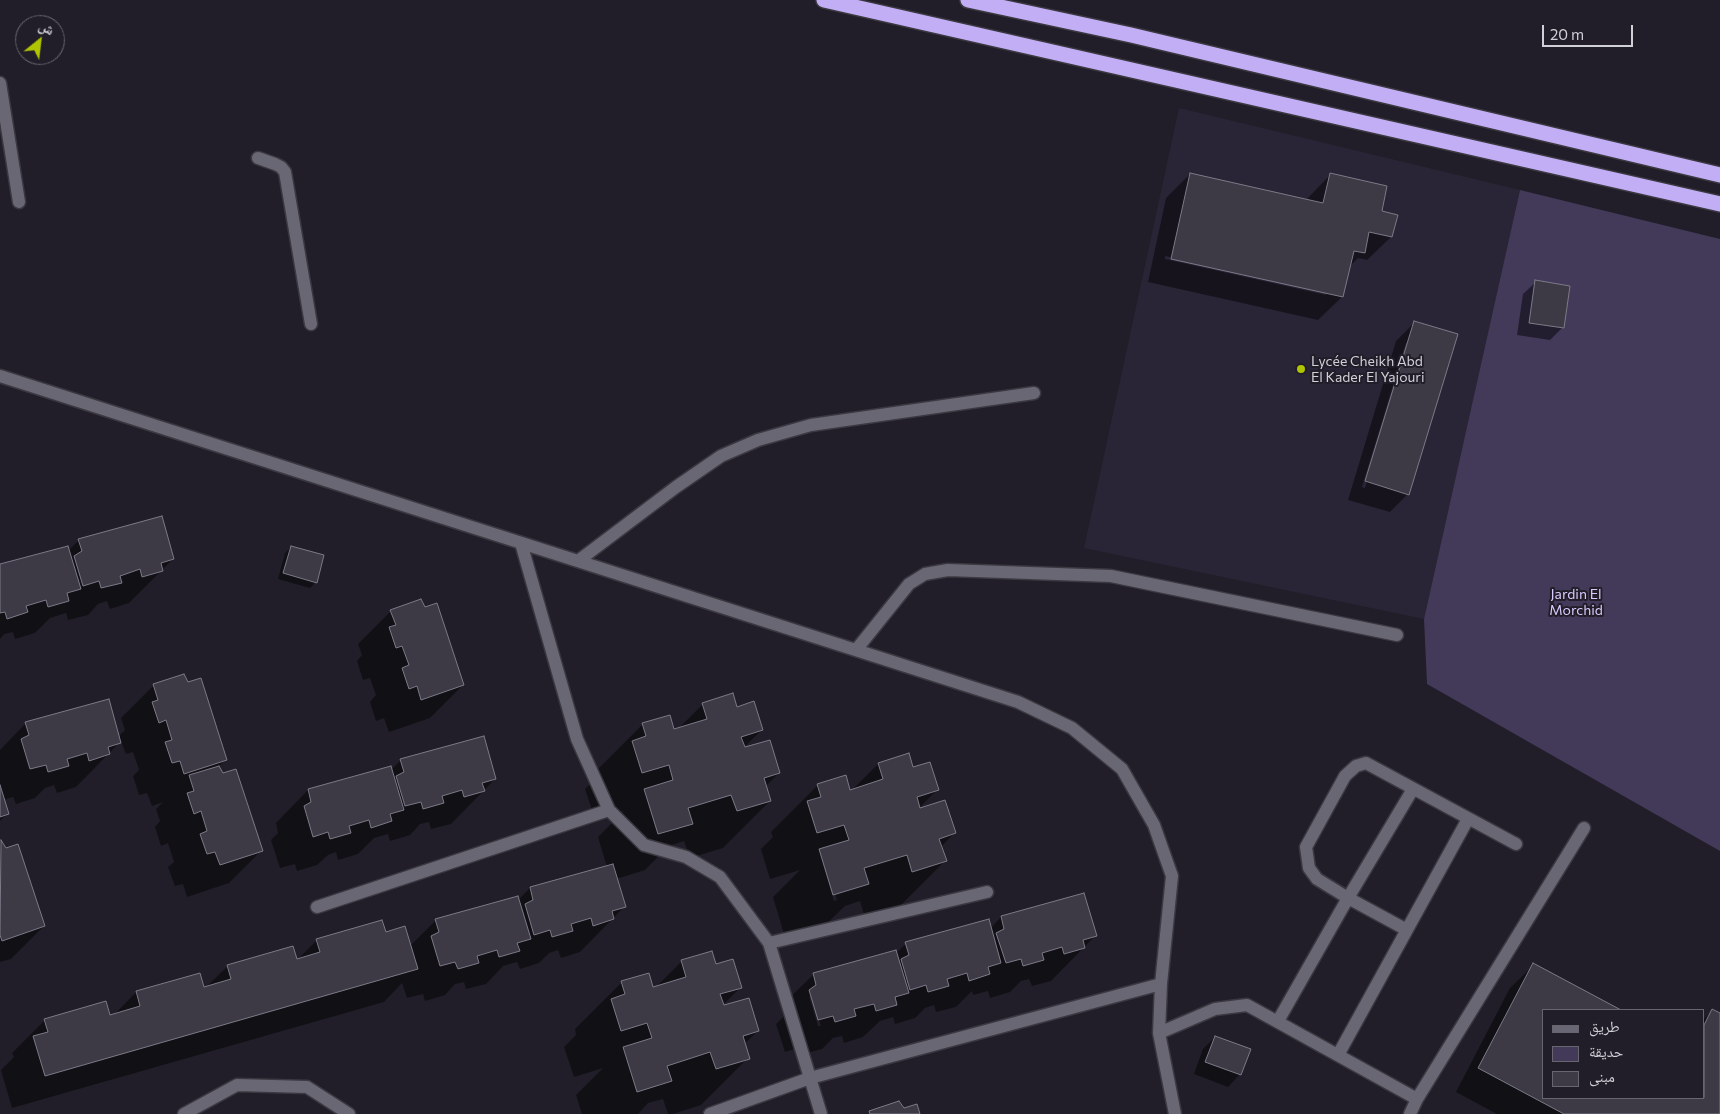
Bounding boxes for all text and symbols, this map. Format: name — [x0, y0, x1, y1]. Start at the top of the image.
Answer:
north arrow — [15, 15, 65, 65]
scale bar — [1545, 15, 1636, 47]
text: ش — [36, 16, 58, 38]
text: 20 m — [1550, 25, 1584, 43]
place label: Lycée Cheikh Abd El Kader El Yajouri — [1311, 353, 1425, 386]
marker: Lycée Cheikh Abd El Kader El Yajouri — [1295, 363, 1307, 375]
park label: Jardin El Morchid — [1549, 586, 1603, 618]
legend — [1542, 1009, 1705, 1099]
text: طريق — [1589, 1017, 1620, 1035]
text: حديقة — [1589, 1042, 1623, 1060]
text: مبنى — [1589, 1067, 1615, 1085]

